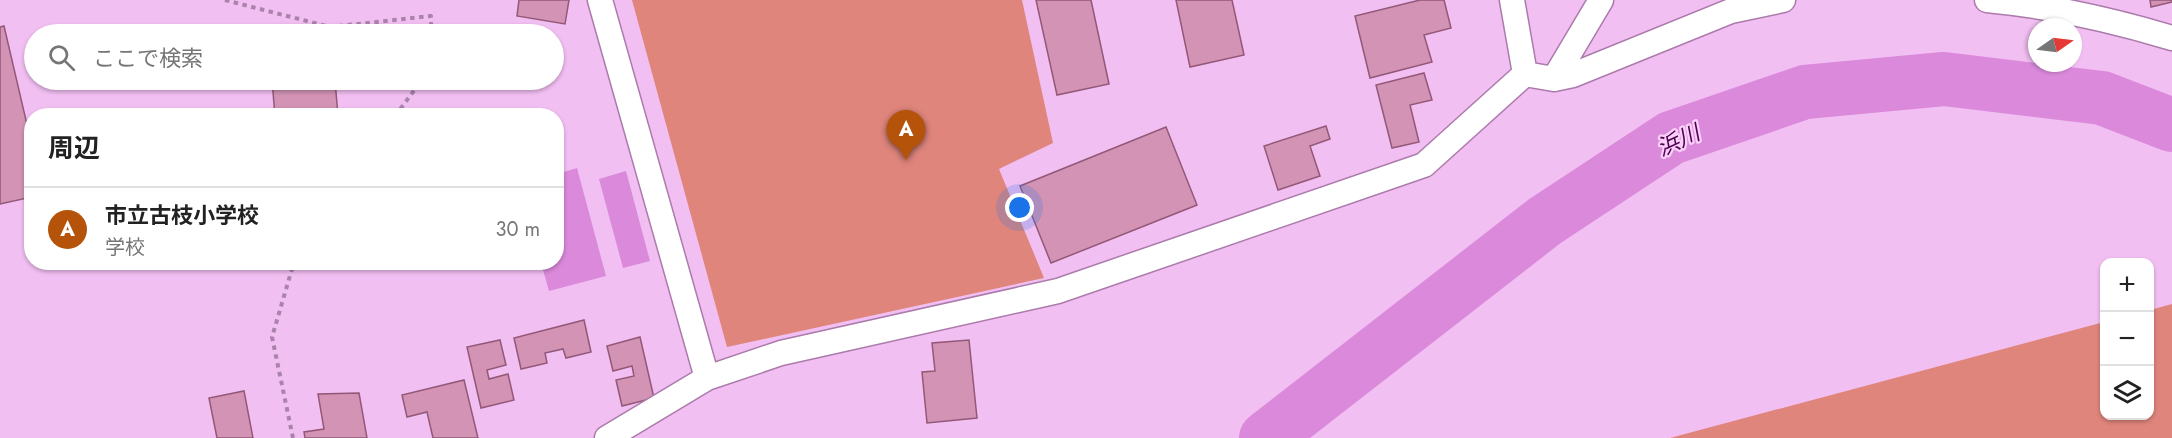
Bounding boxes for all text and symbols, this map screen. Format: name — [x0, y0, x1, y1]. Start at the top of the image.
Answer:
north arrow — [2028, 18, 2082, 72]
search box — [24, 24, 564, 90]
icon: search — [45, 41, 78, 74]
text: ここで検索 — [93, 42, 203, 74]
pin: A — [886, 110, 926, 160]
water label: 浜川 — [1651, 115, 1707, 164]
text: 周辺 — [48, 129, 100, 167]
your location — [1005, 193, 1034, 222]
text: 市立古枝小学校 — [105, 199, 259, 231]
text: A — [60, 215, 75, 244]
text: 30 m — [495, 215, 540, 244]
text: 学校 — [105, 233, 145, 262]
map controls — [2100, 258, 2154, 420]
button: + — [2100, 258, 2154, 312]
button: − — [2100, 312, 2154, 366]
button: layers — [2100, 366, 2154, 420]

